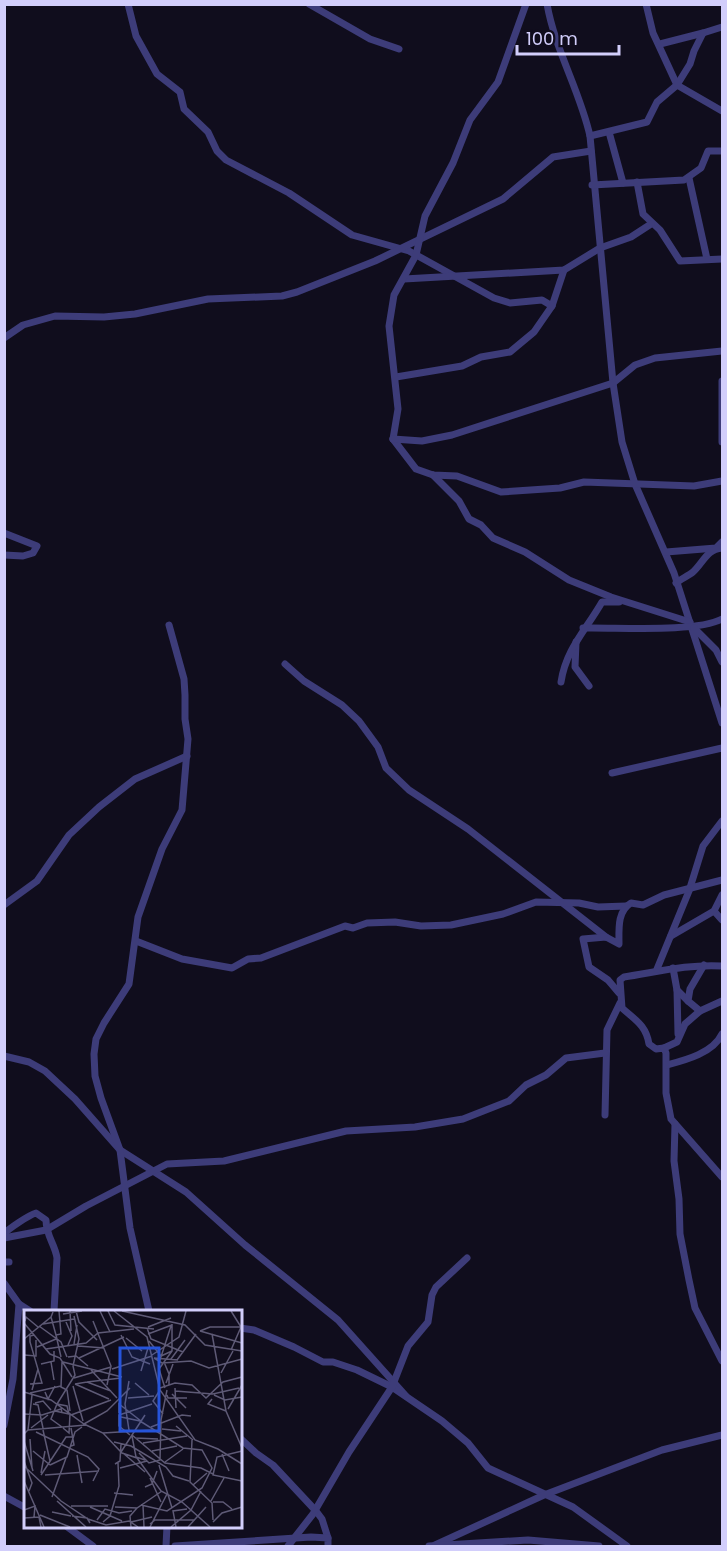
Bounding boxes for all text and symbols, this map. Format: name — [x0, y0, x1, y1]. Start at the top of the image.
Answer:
scale bar — [517, 18, 619, 56]
text: 100 m — [526, 26, 578, 51]
inset map — [24, 1310, 242, 1527]

